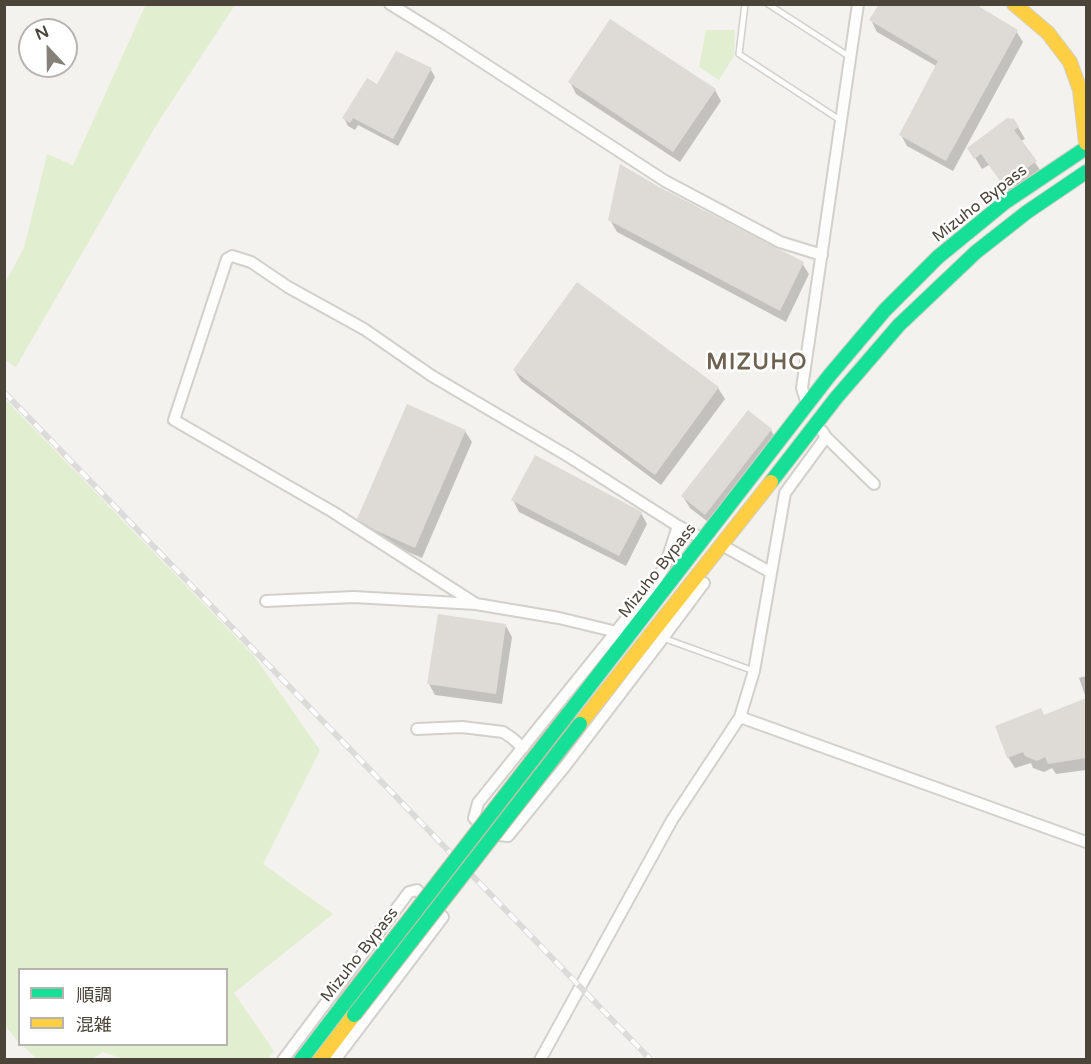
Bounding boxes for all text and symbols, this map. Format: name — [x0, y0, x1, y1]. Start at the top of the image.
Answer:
north arrow — [18, 18, 78, 78]
text: N — [32, 21, 52, 45]
street label: Mizuho Bypass — [929, 161, 1031, 247]
district label: MIZUHO — [706, 350, 808, 376]
street label: Mizuho Bypass — [615, 520, 701, 622]
street label: Mizuho Bypass — [317, 904, 403, 1006]
legend — [18, 968, 228, 1046]
text: 順調 — [76, 984, 112, 1006]
text: 混雑 — [76, 1014, 112, 1036]

